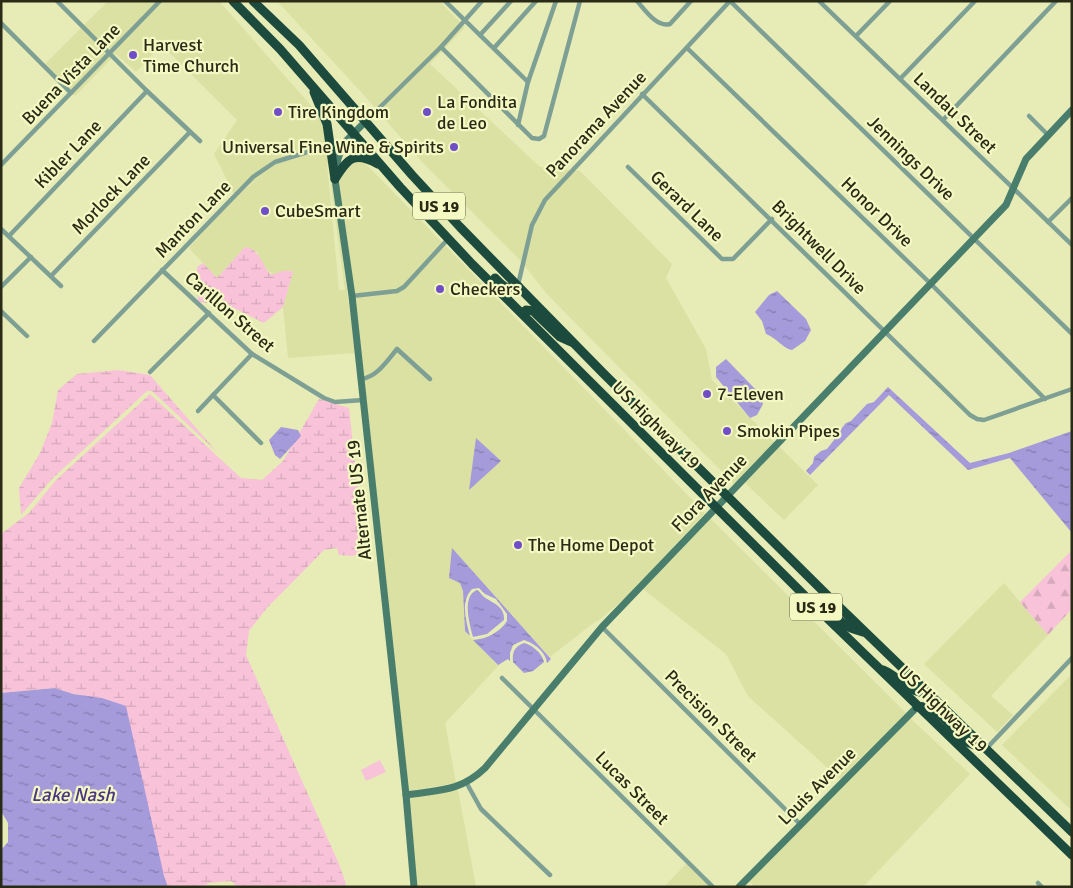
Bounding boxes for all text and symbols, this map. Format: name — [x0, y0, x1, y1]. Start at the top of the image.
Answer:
street label: Buena Vista Lane — [17, 19, 125, 129]
place label: Harvest Time Church — [143, 34, 239, 77]
marker: Harvest Time Church — [127, 49, 139, 61]
street label: Panorama Avenue — [541, 66, 651, 182]
street label: Landau Street — [909, 68, 1001, 158]
place label: La Fondita de Leo — [437, 91, 517, 134]
place label: Tire Kingdom — [288, 101, 389, 123]
marker: Tire Kingdom — [272, 106, 284, 118]
marker: La Fondita de Leo — [421, 106, 433, 118]
street label: Jennings Drive — [863, 111, 959, 205]
street label: Kibler Lane — [30, 115, 106, 193]
place label: Universal Fine Wine & Spirits — [222, 136, 444, 158]
marker: Universal Fine Wine & Spirits — [448, 141, 460, 153]
street label: Morlock Lane — [67, 149, 155, 239]
street label: Gerard Lane — [646, 166, 728, 246]
street label: Honor Drive — [836, 172, 918, 252]
street label: Manton Lane — [150, 175, 236, 263]
road number: US 19 — [413, 192, 465, 220]
street label: Brightwell Drive — [767, 195, 871, 299]
place label: CubeSmart — [275, 200, 361, 222]
marker: CubeSmart — [259, 205, 271, 217]
street label: Carillon Street — [181, 267, 279, 357]
place label: Checkers — [450, 278, 520, 300]
marker: Checkers — [434, 283, 446, 295]
street label: US Highway 19 — [607, 376, 705, 474]
place label: 7-Eleven — [717, 383, 784, 405]
marker: 7-Eleven — [701, 388, 713, 400]
place label: Smokin Pipes — [737, 420, 840, 442]
marker: Smokin Pipes — [721, 425, 733, 437]
street label: Alternate US 19 — [342, 439, 376, 561]
street label: Flora Avenue — [666, 449, 752, 537]
place label: The Home Depot — [528, 534, 654, 556]
marker: The Home Depot — [512, 539, 524, 551]
road number: US 19 — [790, 594, 842, 620]
street label: US Highway 19 — [894, 661, 992, 757]
street label: Precision Street — [660, 665, 762, 767]
street label: Louis Avenue — [773, 742, 861, 830]
street label: Lucas Street — [591, 747, 673, 829]
water label: Lake Nash — [31, 783, 115, 807]

